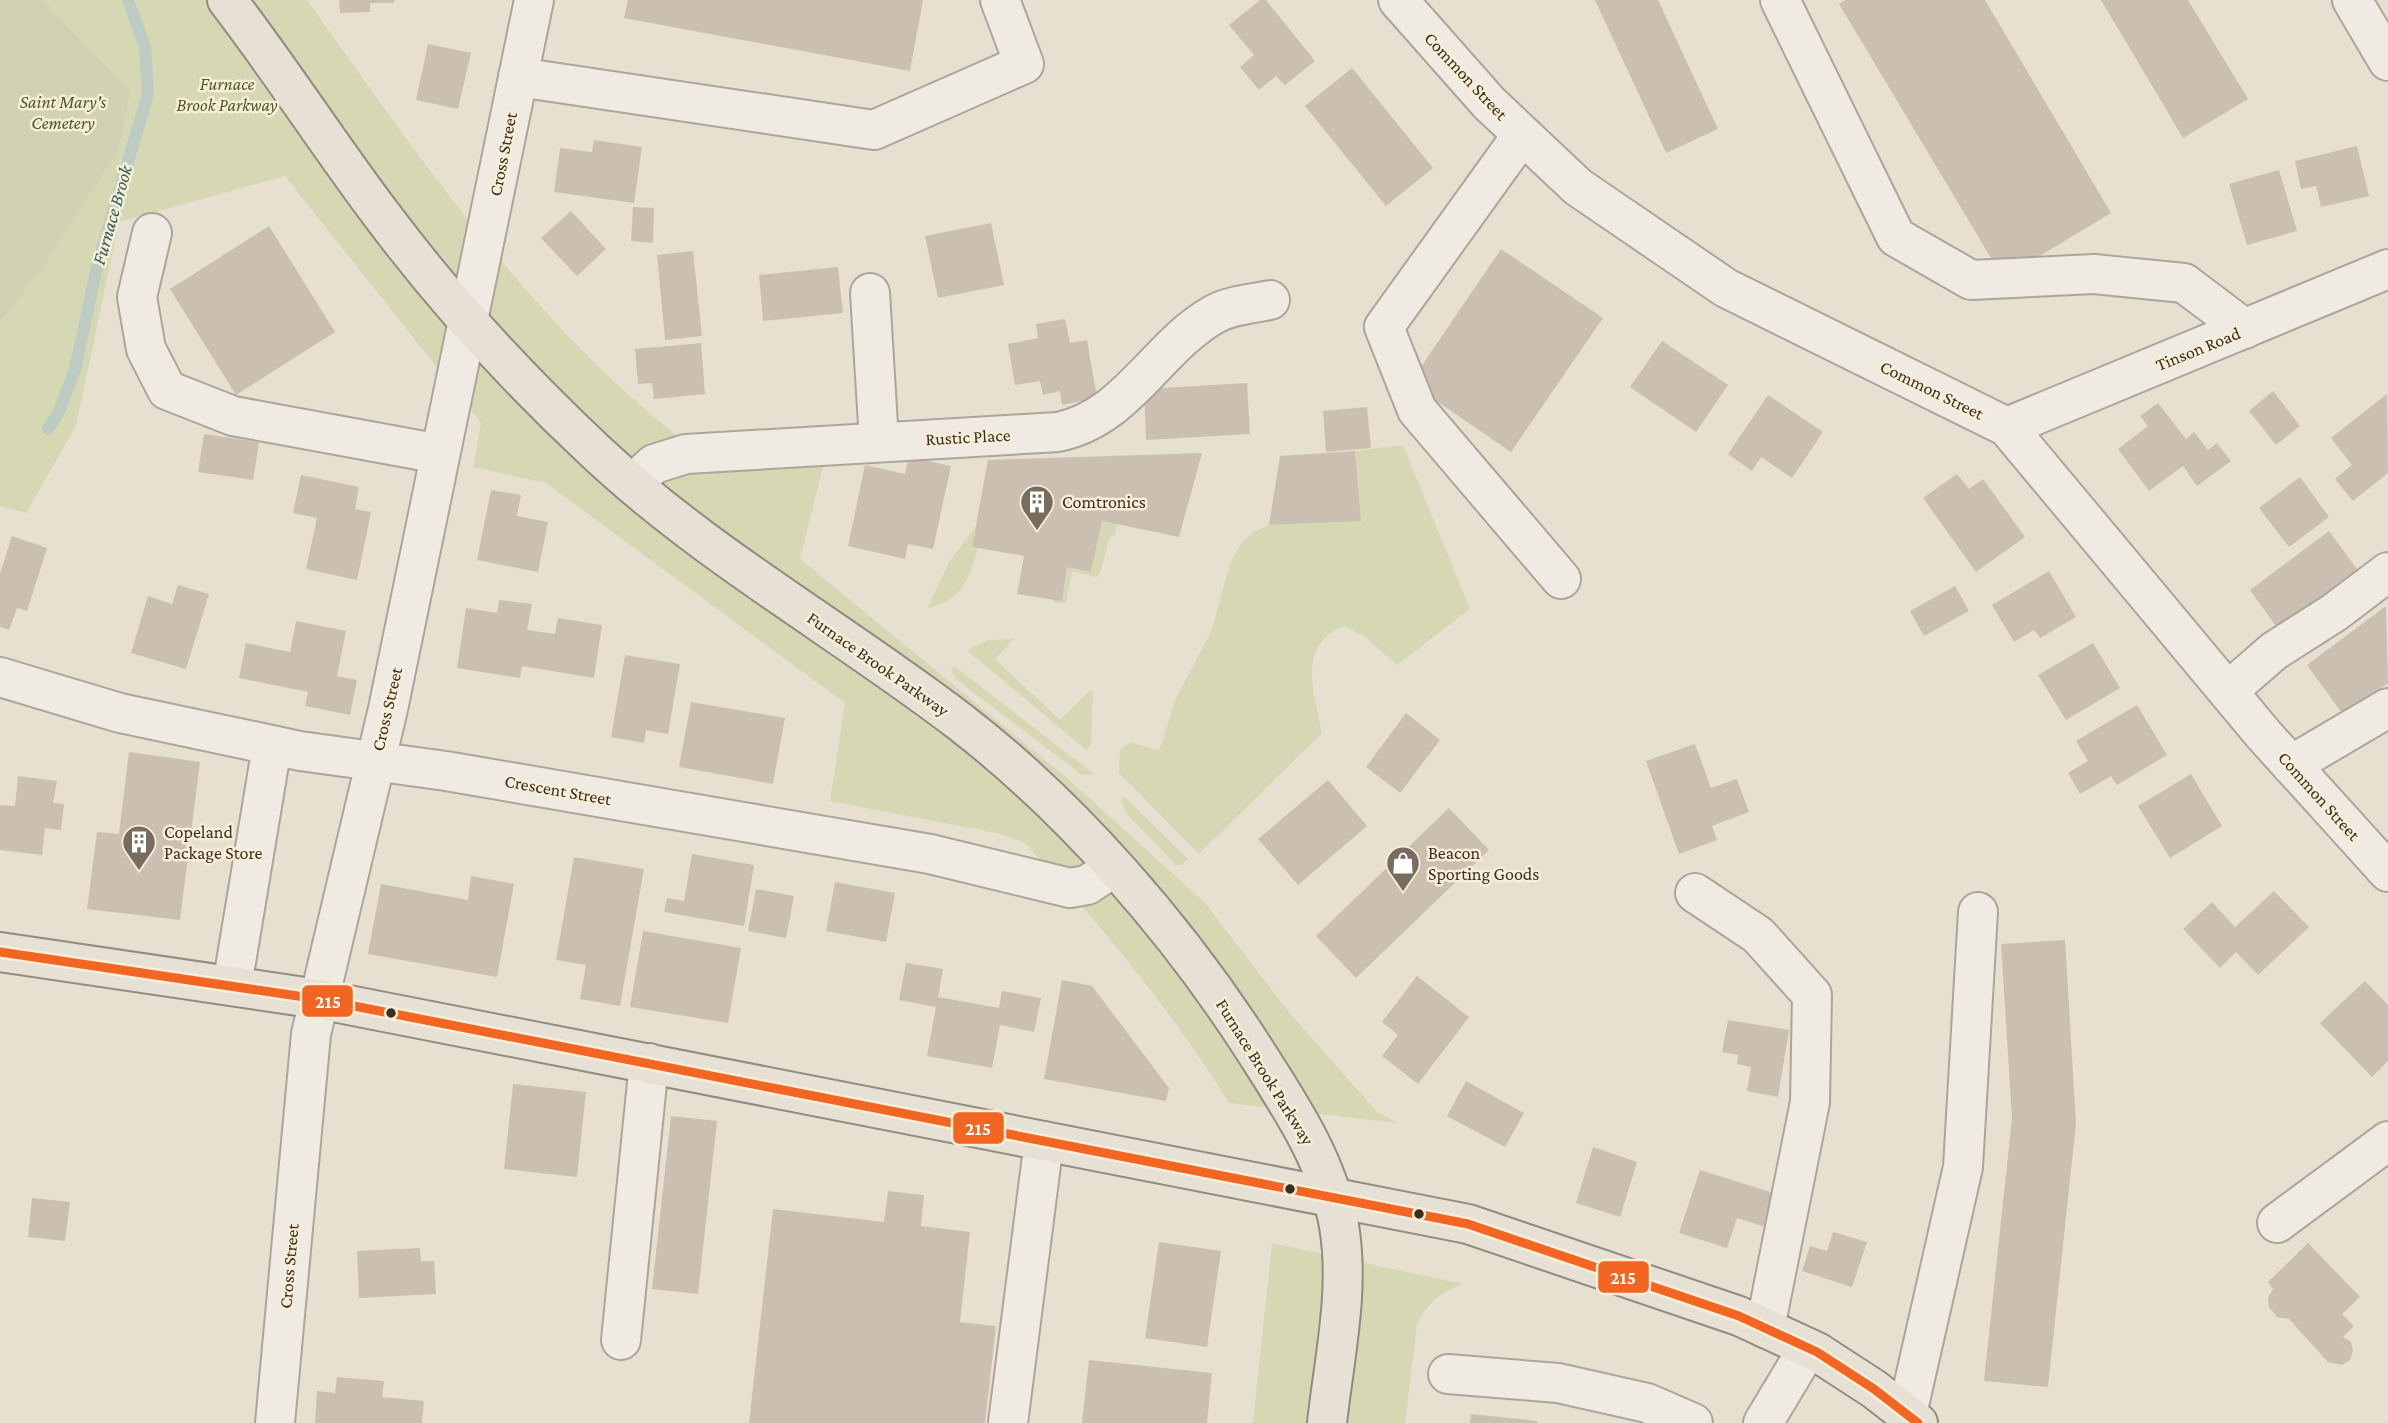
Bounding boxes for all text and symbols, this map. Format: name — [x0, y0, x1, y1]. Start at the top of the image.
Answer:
street label: Common Street — [1420, 28, 1512, 125]
park label: Furnace Brook Parkway — [176, 74, 278, 115]
park label: Saint Mary's Cemetery — [20, 92, 107, 133]
street label: Cross Street — [485, 109, 521, 198]
water label: Furnace Brook — [88, 162, 136, 267]
street label: Tinson Road — [2153, 323, 2244, 375]
street label: Common Street — [1877, 356, 1988, 424]
street label: Rustic Place — [925, 425, 1011, 449]
building icon: Comtronics — [1018, 483, 1056, 532]
place label: Comtronics — [1062, 492, 1146, 512]
street label: Furnace Brook Parkway — [803, 608, 953, 721]
street label: Cross Street — [368, 664, 407, 753]
street label: Common Street — [2274, 747, 2365, 845]
street label: Crescent Street — [503, 771, 614, 809]
place label: Copeland Package Store — [164, 822, 262, 863]
building icon: Copeland Package Store — [120, 823, 158, 872]
place label: Beacon Sporting Goods — [1428, 843, 1539, 884]
shop icon: Beacon Sporting Goods — [1384, 844, 1422, 893]
line badge: 215 — [301, 984, 354, 1018]
text: 215 — [315, 991, 341, 1012]
street label: Furnace Brook Parkway — [1212, 995, 1318, 1149]
unlabelled marker — [384, 1006, 398, 1020]
line badge: 215 — [952, 1111, 1005, 1145]
text: 215 — [965, 1118, 991, 1139]
unlabelled marker — [1283, 1182, 1297, 1196]
unlabelled marker — [1412, 1207, 1426, 1221]
street label: Cross Street — [275, 1222, 303, 1309]
line badge: 215 — [1597, 1260, 1650, 1294]
text: 215 — [1610, 1267, 1636, 1288]

